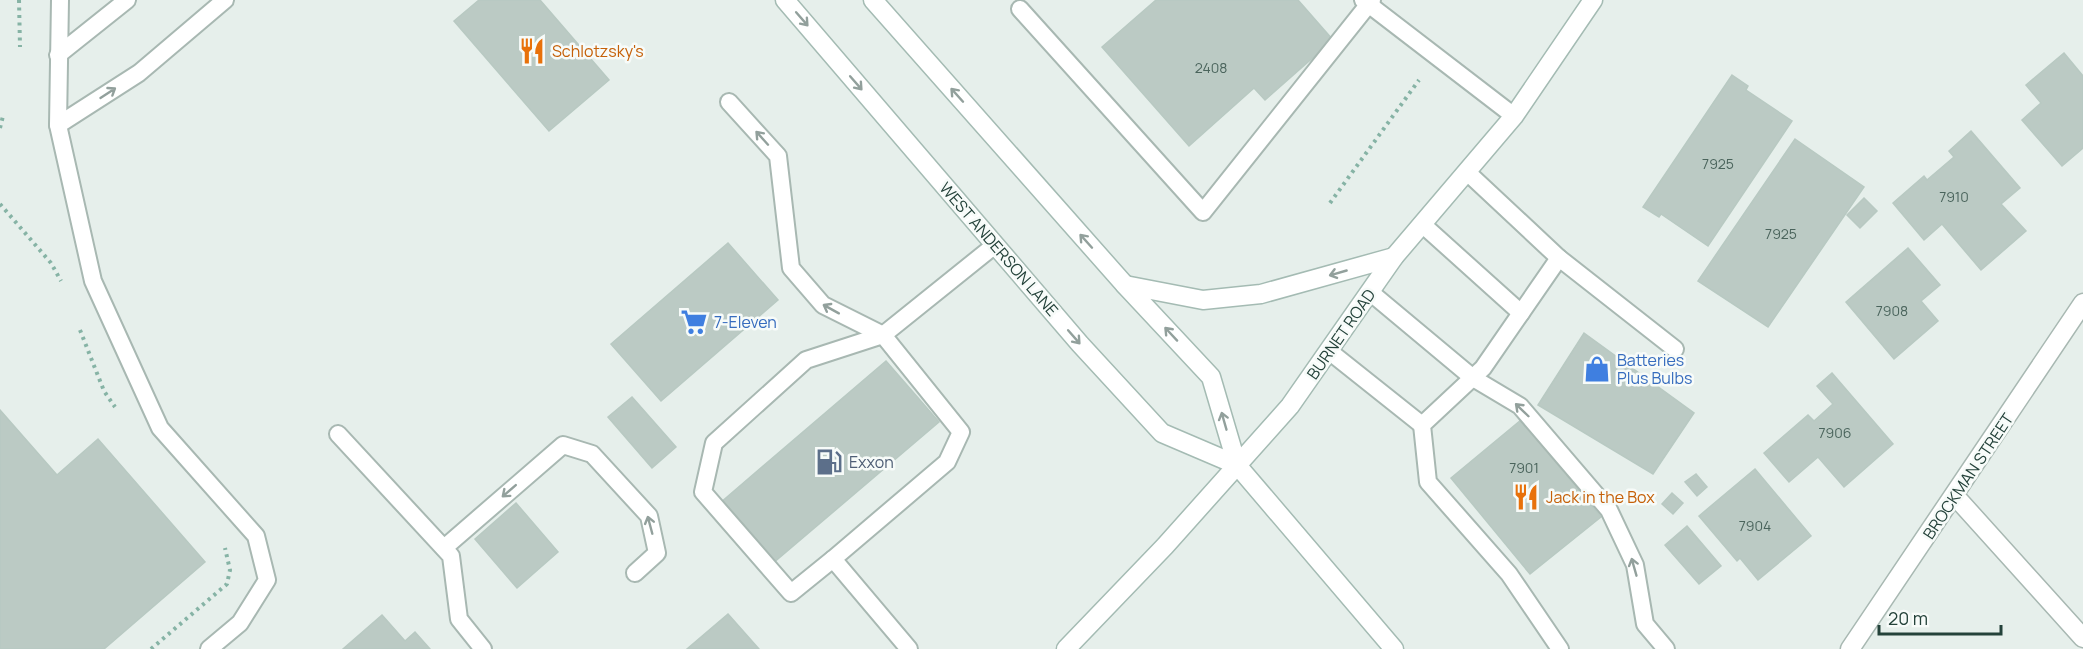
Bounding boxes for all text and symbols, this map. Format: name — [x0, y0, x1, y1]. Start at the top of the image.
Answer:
one-way arrow — [795, 11, 809, 26]
restaurant icon: Schlotzsky's — [517, 36, 547, 66]
place label: Schlotzsky's — [552, 40, 644, 62]
house number: 2408 — [1195, 58, 1227, 77]
one-way arrow — [849, 75, 863, 90]
one-way arrow — [99, 87, 115, 99]
one-way arrow — [950, 88, 964, 103]
one-way arrow — [755, 131, 769, 146]
house number: 7925 — [1702, 154, 1734, 173]
street label: WEST ANDERSON LANE — [935, 177, 1063, 321]
house number: 7910 — [1939, 187, 1969, 206]
house number: 7925 — [1765, 224, 1797, 243]
one-way arrow — [1079, 234, 1093, 249]
one-way arrow — [1328, 268, 1347, 279]
street label: BURNET ROAD — [1302, 284, 1380, 384]
house number: 7908 — [1876, 301, 1908, 320]
one-way arrow — [823, 303, 840, 315]
supermarket icon: 7-Eleven — [679, 307, 709, 337]
place label: 7-Eleven — [714, 311, 777, 333]
one-way arrow — [1164, 327, 1179, 342]
one-way arrow — [1067, 329, 1081, 344]
place label: Batteries Plus Bulbs — [1617, 349, 1692, 389]
shop icon: Batteries Plus Bulbs — [1582, 354, 1612, 384]
one-way arrow — [1514, 403, 1529, 417]
street label: BROCKMAN STREET — [1918, 408, 2019, 543]
one-way arrow — [1218, 412, 1229, 431]
house number: 7906 — [1819, 423, 1851, 442]
fuel station icon: Exxon — [814, 447, 844, 477]
place label: Exxon — [849, 451, 894, 473]
house number: 7901 — [1509, 458, 1539, 477]
restaurant icon: Jack in the Box — [1511, 482, 1541, 512]
one-way arrow — [501, 485, 517, 498]
place label: Jack in the Box — [1546, 486, 1655, 508]
one-way arrow — [644, 516, 656, 535]
house number: 7904 — [1739, 516, 1771, 535]
one-way arrow — [1628, 558, 1639, 577]
scale bar — [1879, 598, 2000, 636]
text: 20 m — [1888, 606, 1928, 630]

